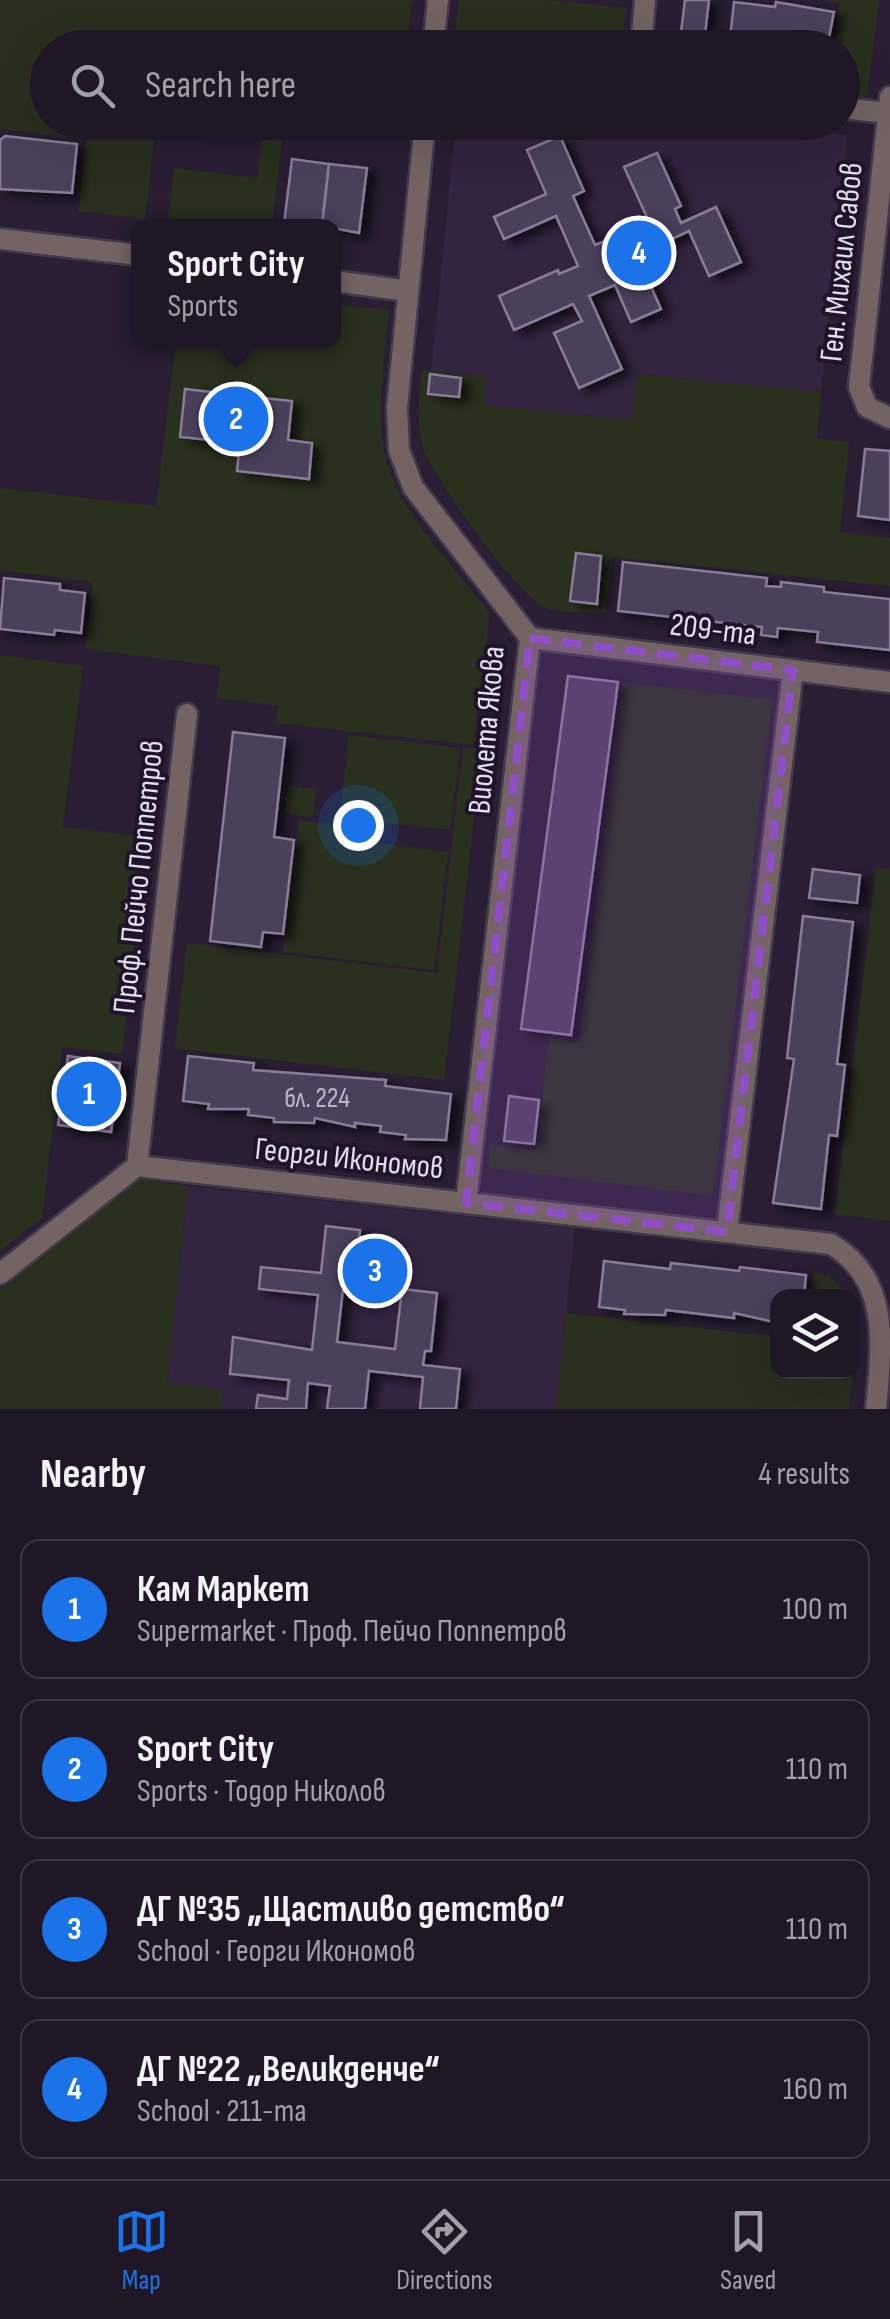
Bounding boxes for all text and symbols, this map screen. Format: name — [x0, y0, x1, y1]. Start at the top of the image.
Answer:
search box — [30, 30, 860, 140]
icon: search — [65, 58, 120, 113]
text: Search here — [145, 63, 296, 108]
street label: Ген. Михаил Савов — [812, 160, 872, 364]
pin: 4 — [606, 216, 672, 290]
popup — [131, 219, 341, 349]
text: Sport City — [168, 242, 304, 287]
text: Sports — [168, 287, 238, 326]
pin: 2 — [204, 382, 268, 456]
street label: 209-та — [668, 605, 758, 655]
street label: Виолета Якова — [460, 644, 514, 816]
street label: Проф. Пейчо Поппетров — [105, 738, 173, 1016]
your location — [333, 800, 384, 851]
pin: 1 — [56, 1056, 122, 1132]
house number: бл. 224 — [284, 1082, 350, 1115]
street label: Георги Икономов — [253, 1130, 445, 1188]
pin: 3 — [342, 1234, 408, 1308]
map controls — [770, 1289, 860, 1379]
button: layers — [770, 1289, 860, 1379]
text: Nearby — [40, 1449, 146, 1500]
text: 4 results — [758, 1455, 850, 1494]
text: Кам Маркет — [137, 1567, 309, 1612]
text: 1 — [68, 1590, 81, 1629]
text: 100 m — [783, 1590, 848, 1629]
text: Supermarket · Проф. Пейчо Поппетров — [137, 1612, 567, 1651]
text: Sport City — [137, 1727, 274, 1772]
text: 2 — [67, 1750, 82, 1789]
text: 110 m — [786, 1750, 848, 1789]
text: Sports · Тодор Николов — [137, 1772, 386, 1811]
text: ДГ №35 „Щастливо детство“ — [137, 1887, 565, 1932]
text: 3 — [67, 1910, 82, 1949]
text: 110 m — [786, 1910, 848, 1949]
text: School · Георги Икономов — [137, 1932, 416, 1971]
text: ДГ №22 „Великденче“ — [137, 2047, 440, 2092]
text: 4 — [67, 2070, 82, 2109]
text: 160 m — [783, 2070, 848, 2109]
text: School · 211-та — [137, 2092, 307, 2131]
tab: Map — [114, 2204, 169, 2297]
tab: Directions — [396, 2204, 493, 2297]
tab: Saved — [720, 2204, 776, 2297]

